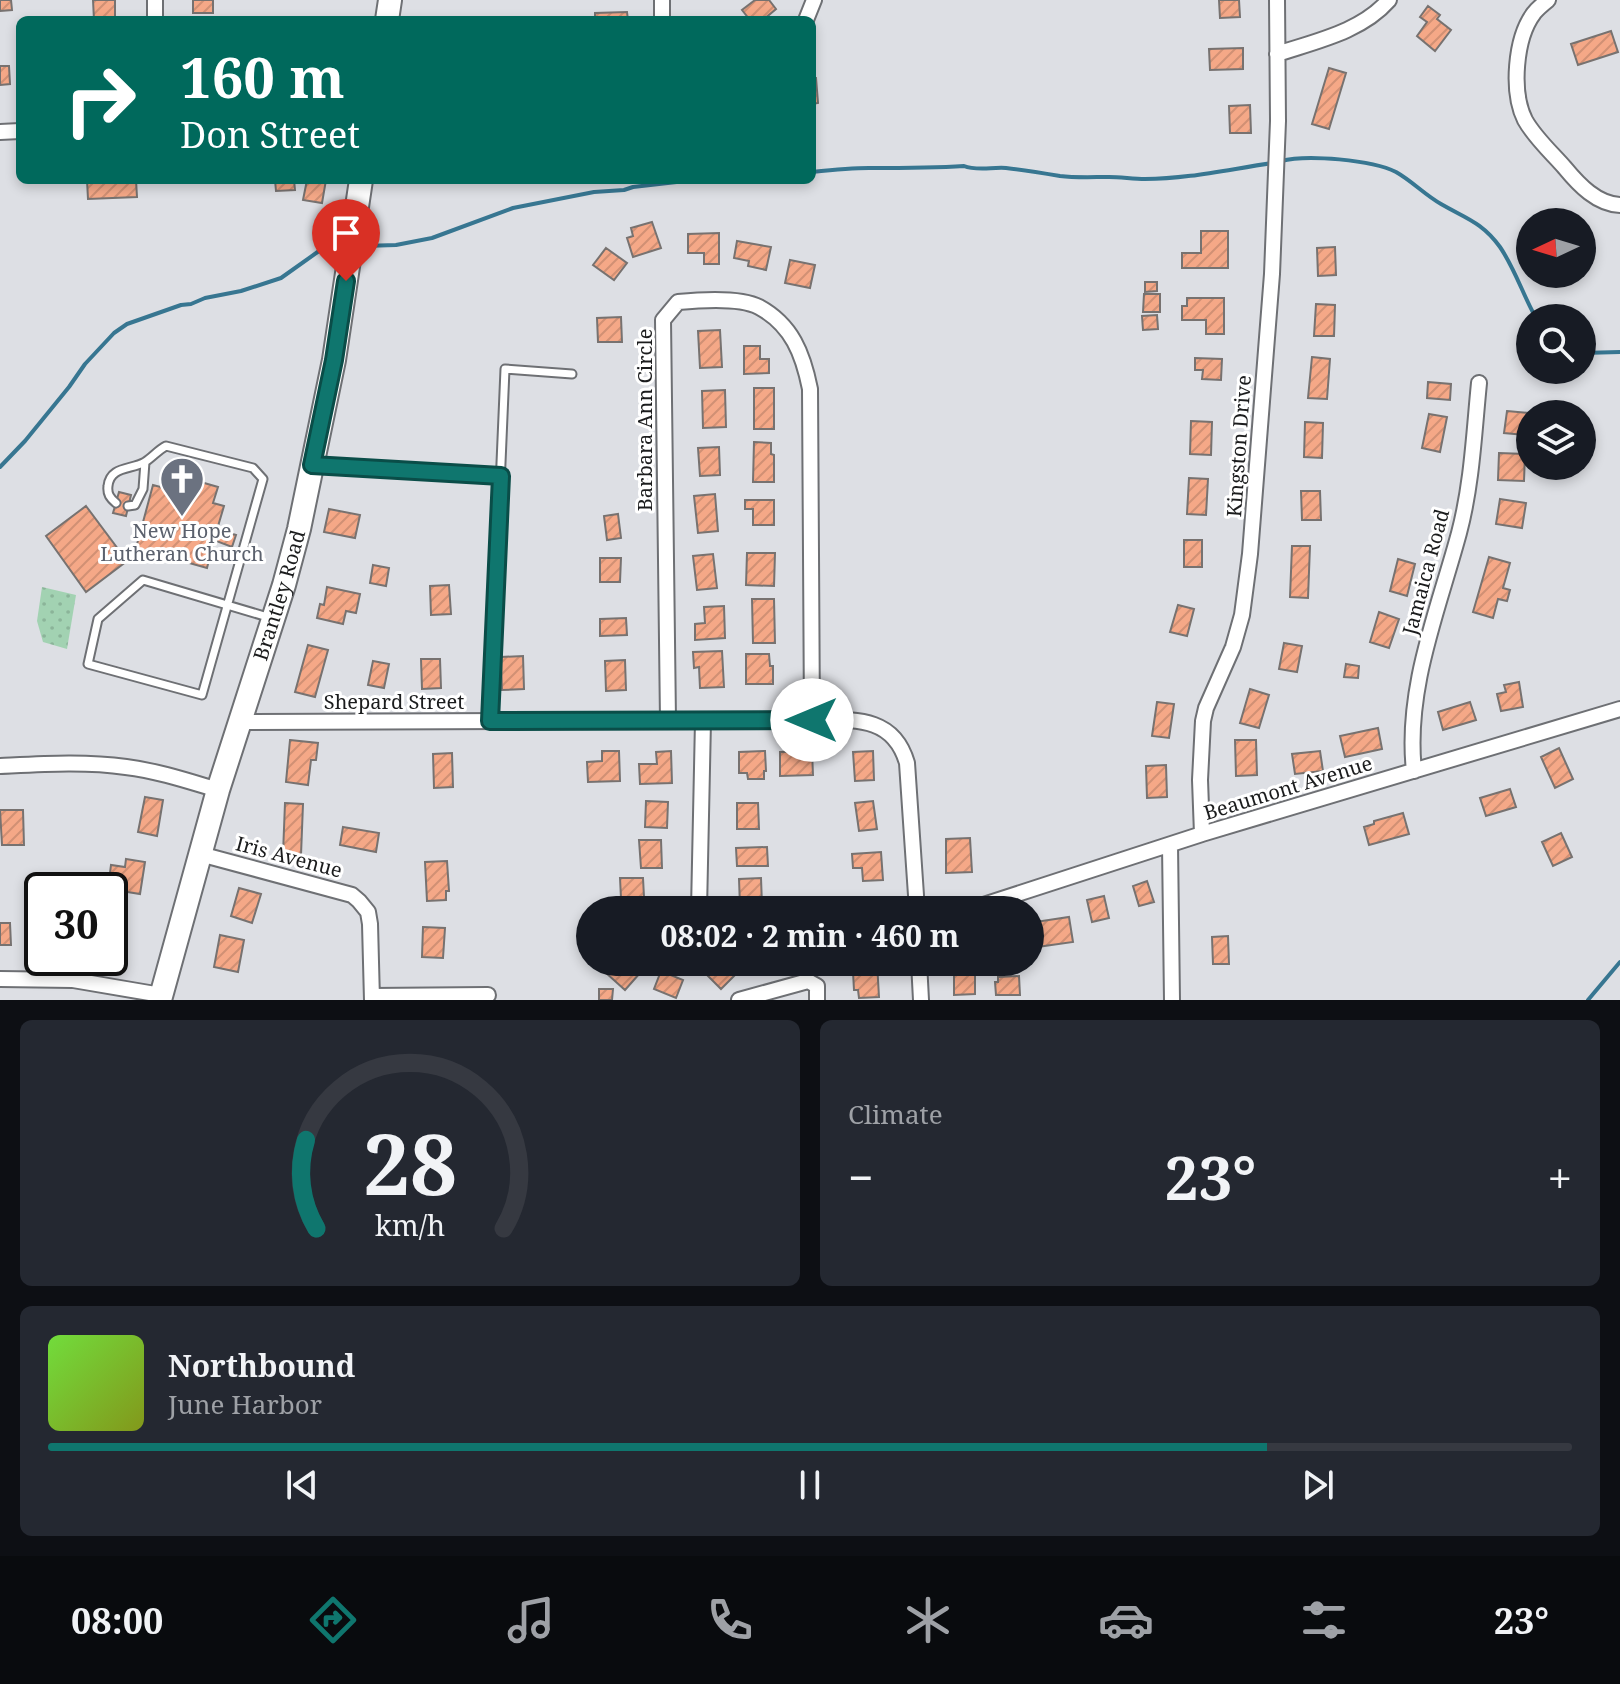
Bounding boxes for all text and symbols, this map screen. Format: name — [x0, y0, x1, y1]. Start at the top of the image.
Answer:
text: 160 m — [180, 38, 345, 114]
icon: right — [48, 48, 152, 152]
text: Don Street — [180, 110, 360, 159]
pin — [312, 199, 380, 281]
north arrow — [1516, 208, 1596, 288]
map controls — [1516, 208, 1596, 480]
icon: arrive — [324, 211, 368, 255]
button: search — [1516, 304, 1596, 384]
street label: Barbara Ann Circle — [631, 329, 658, 511]
street label: Kingston Drive — [1220, 374, 1257, 518]
button: layers — [1516, 400, 1596, 480]
church icon: New Hope Lutheran Church — [158, 455, 206, 518]
street label: Jamaica Road — [1395, 506, 1455, 639]
place label: New Hope Lutheran Church — [100, 517, 264, 567]
street label: Brantley Road — [247, 527, 311, 664]
position arrow — [770, 678, 854, 762]
street label: Shepard Street — [324, 688, 464, 715]
street label: Beaumont Avenue — [1200, 749, 1375, 826]
street label: Iris Avenue — [233, 829, 345, 884]
speed limit sign: 30 — [24, 872, 128, 976]
text: 08:02 · 2 min · 460 m — [661, 915, 959, 956]
text: Climate — [848, 1096, 943, 1132]
text: 28 — [363, 1106, 457, 1219]
text: 23° — [1165, 1136, 1256, 1218]
text: − — [848, 1147, 873, 1207]
text: + — [1547, 1147, 1572, 1207]
text: km/h — [375, 1205, 445, 1244]
text: Northbound — [168, 1345, 355, 1386]
text: June Harbor — [168, 1386, 322, 1422]
icon: previous — [280, 1463, 324, 1507]
icon: pause — [788, 1463, 832, 1507]
icon: next — [1296, 1463, 1340, 1507]
icon: directions — [305, 1592, 361, 1648]
icon: music — [503, 1592, 559, 1648]
icon: phone — [702, 1592, 758, 1648]
icon: climate — [900, 1592, 956, 1648]
icon: car — [1098, 1592, 1154, 1648]
icon: filters — [1296, 1592, 1352, 1648]
text: 08:00 — [71, 1596, 163, 1645]
text: 23° — [1494, 1596, 1549, 1645]

